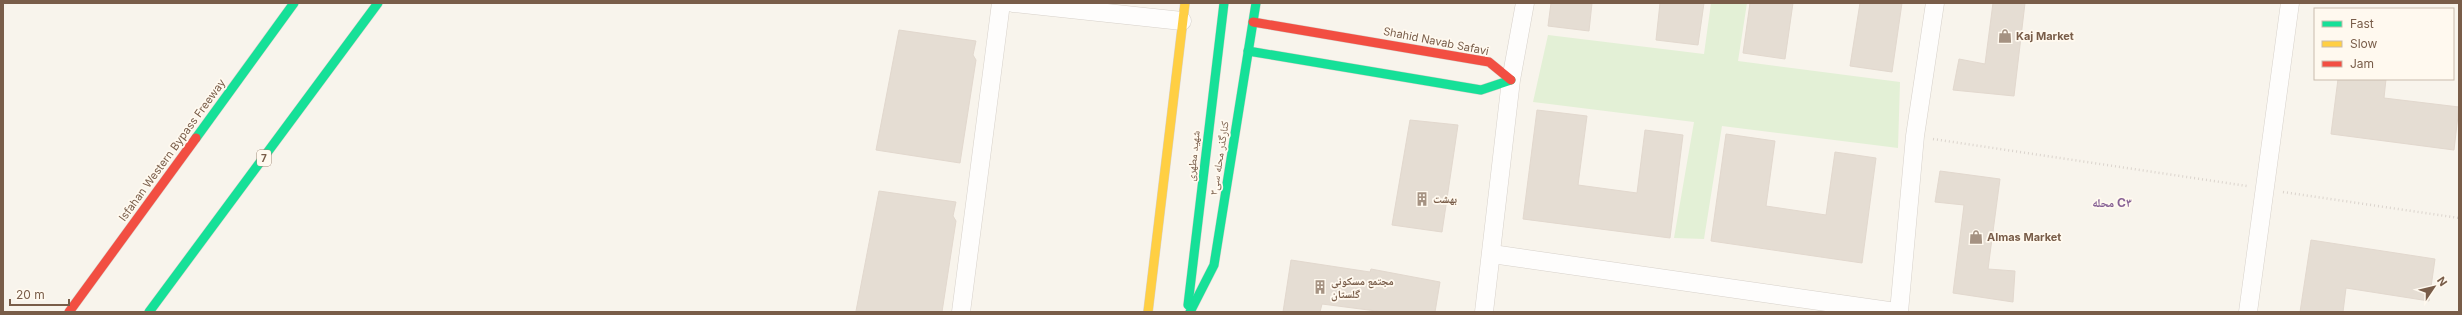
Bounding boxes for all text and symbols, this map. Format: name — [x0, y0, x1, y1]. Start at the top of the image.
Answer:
legend — [2314, 8, 2454, 80]
text: Fast — [2350, 16, 2374, 31]
street label: Shahid Navab Safavi — [1382, 24, 1490, 58]
shop icon: Kaj Market — [1997, 28, 2013, 44]
place label: Kaj Market — [2016, 29, 2074, 43]
text: Slow — [2350, 36, 2378, 51]
text: Jam — [2350, 56, 2374, 71]
street label: Isfahan Western Bypass Freeway — [116, 76, 228, 224]
street label: کنارگذر محله سی۳ — [1206, 120, 1232, 196]
street label: شهید مطهری — [1183, 130, 1203, 182]
road number: 7 — [257, 150, 271, 166]
building icon: بهشت — [1414, 191, 1430, 207]
place label: بهشت — [1433, 192, 1457, 206]
district label: محله C۳ — [2092, 195, 2132, 210]
shop icon: Almas Market — [1968, 229, 1984, 245]
place label: Almas Market — [1987, 230, 2061, 244]
north arrow — [2414, 267, 2454, 307]
place label: مجتمع مسکونی گلستان — [1331, 274, 1394, 302]
text: N — [2434, 274, 2450, 289]
building icon: مجتمع مسکونی گلستان — [1312, 279, 1328, 295]
scale bar — [10, 281, 69, 307]
text: 20 m — [16, 287, 45, 302]

